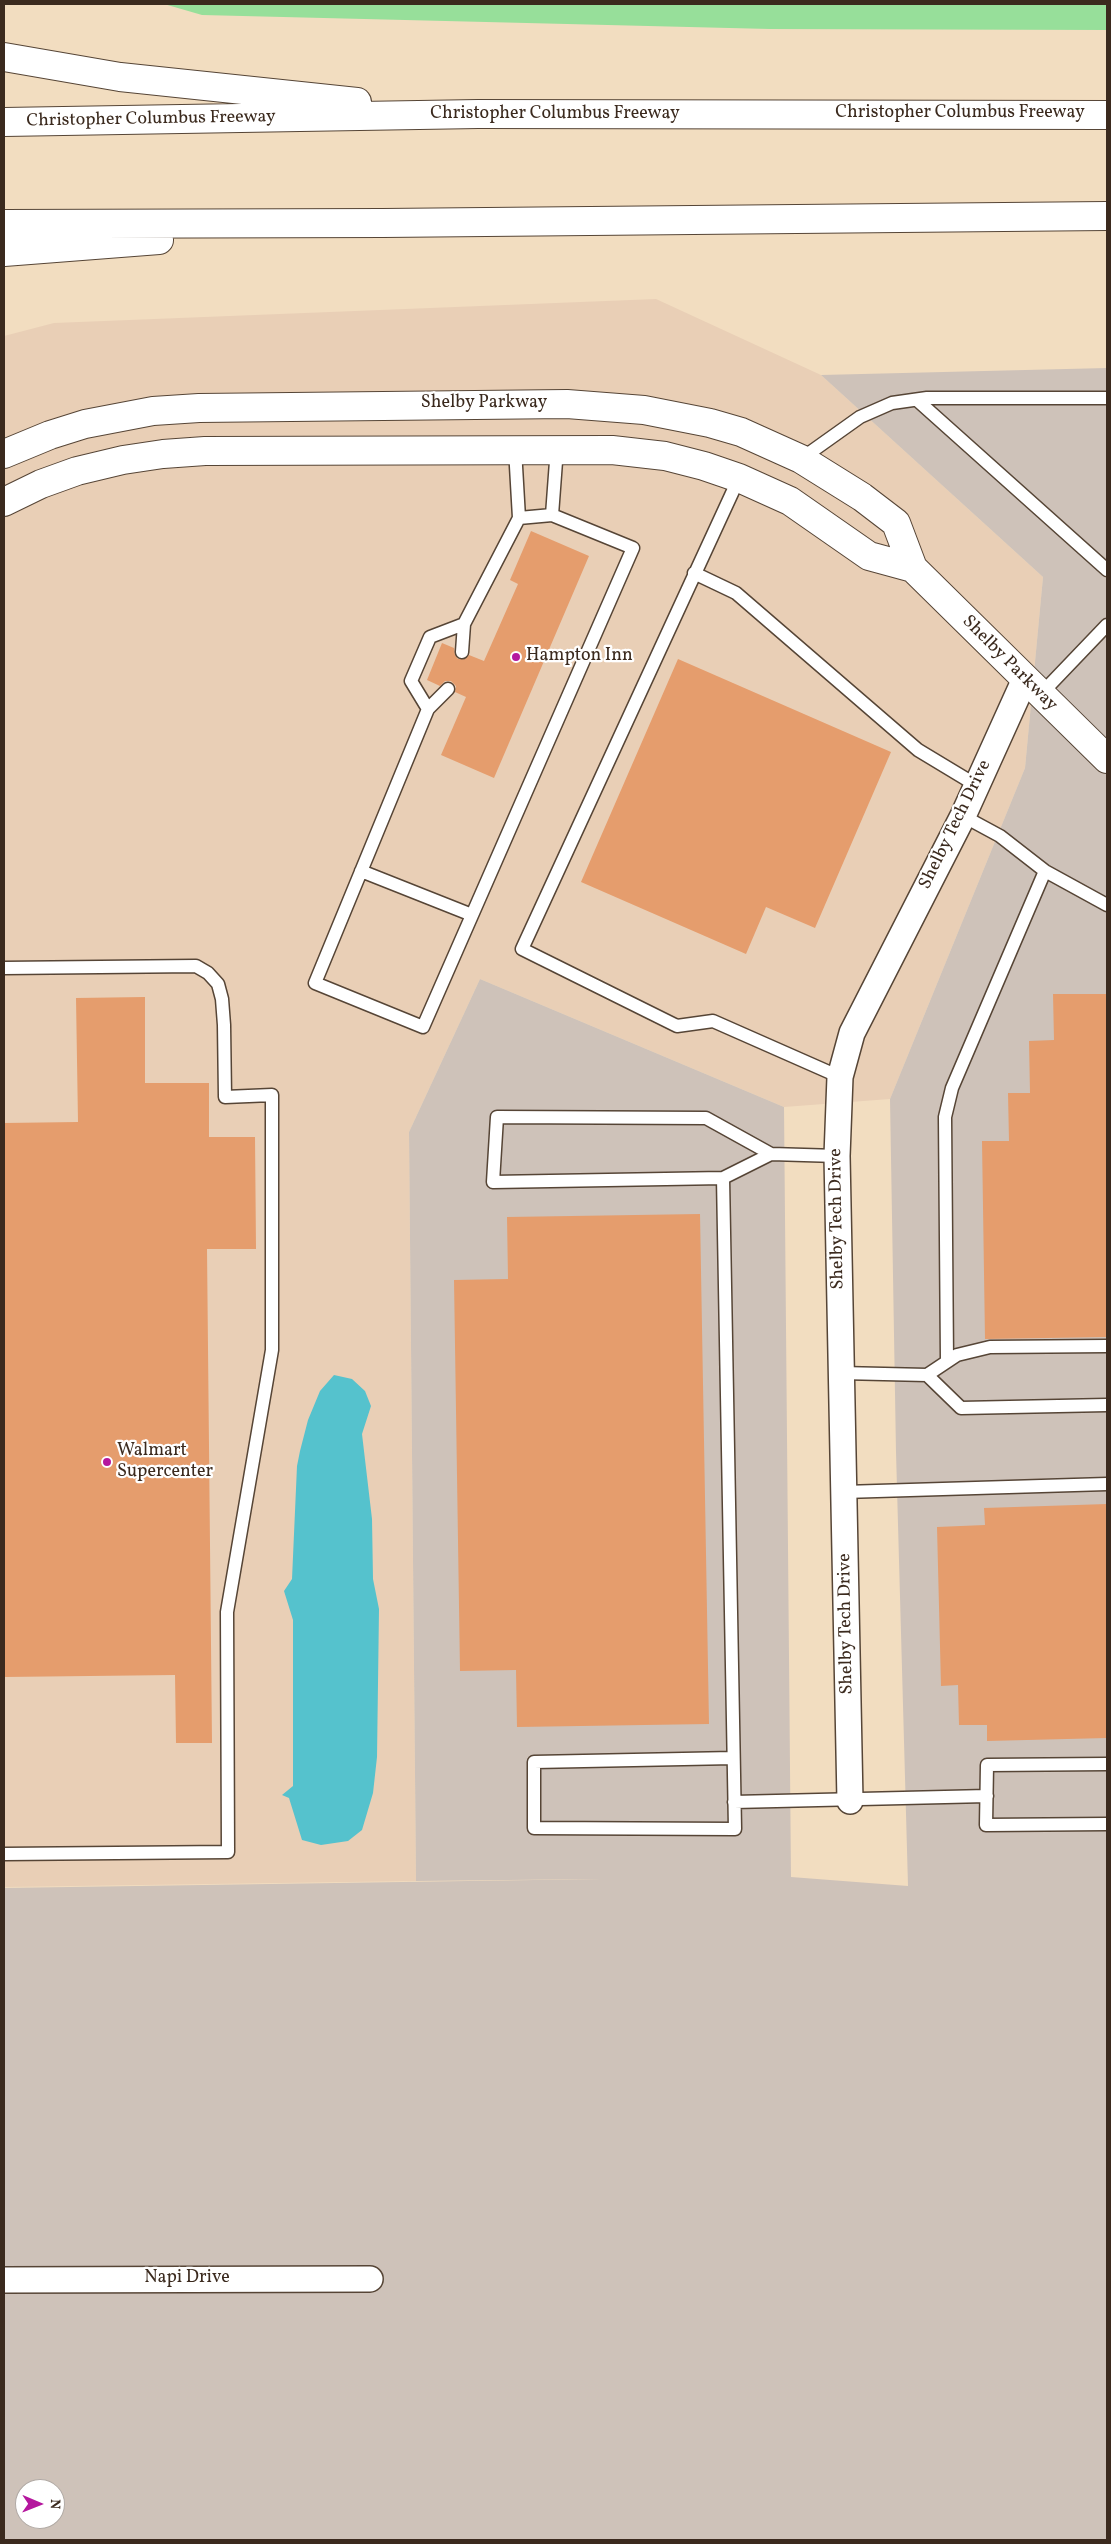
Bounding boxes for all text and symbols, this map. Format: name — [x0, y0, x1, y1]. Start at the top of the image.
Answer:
street label: Christopher Columbus Freeway — [835, 103, 1085, 125]
street label: Christopher Columbus Freeway — [430, 104, 680, 126]
street label: Christopher Columbus Freeway — [26, 107, 276, 133]
street label: Shelby Parkway — [421, 393, 547, 415]
street label: Shelby Parkway — [957, 612, 1061, 716]
place label: Hampton Inn — [526, 646, 633, 668]
marker: Hampton Inn — [510, 651, 522, 663]
street label: Shelby Tech Drive — [915, 757, 997, 893]
street label: Shelby Tech Drive — [826, 1148, 850, 1290]
place label: Walmart Supercenter — [117, 1441, 213, 1484]
marker: Walmart Supercenter — [101, 1456, 113, 1468]
street label: Shelby Tech Drive — [835, 1553, 859, 1695]
street label: Napi Drive — [144, 2268, 230, 2290]
north arrow — [15, 2479, 65, 2529]
text: N — [45, 2499, 64, 2509]

